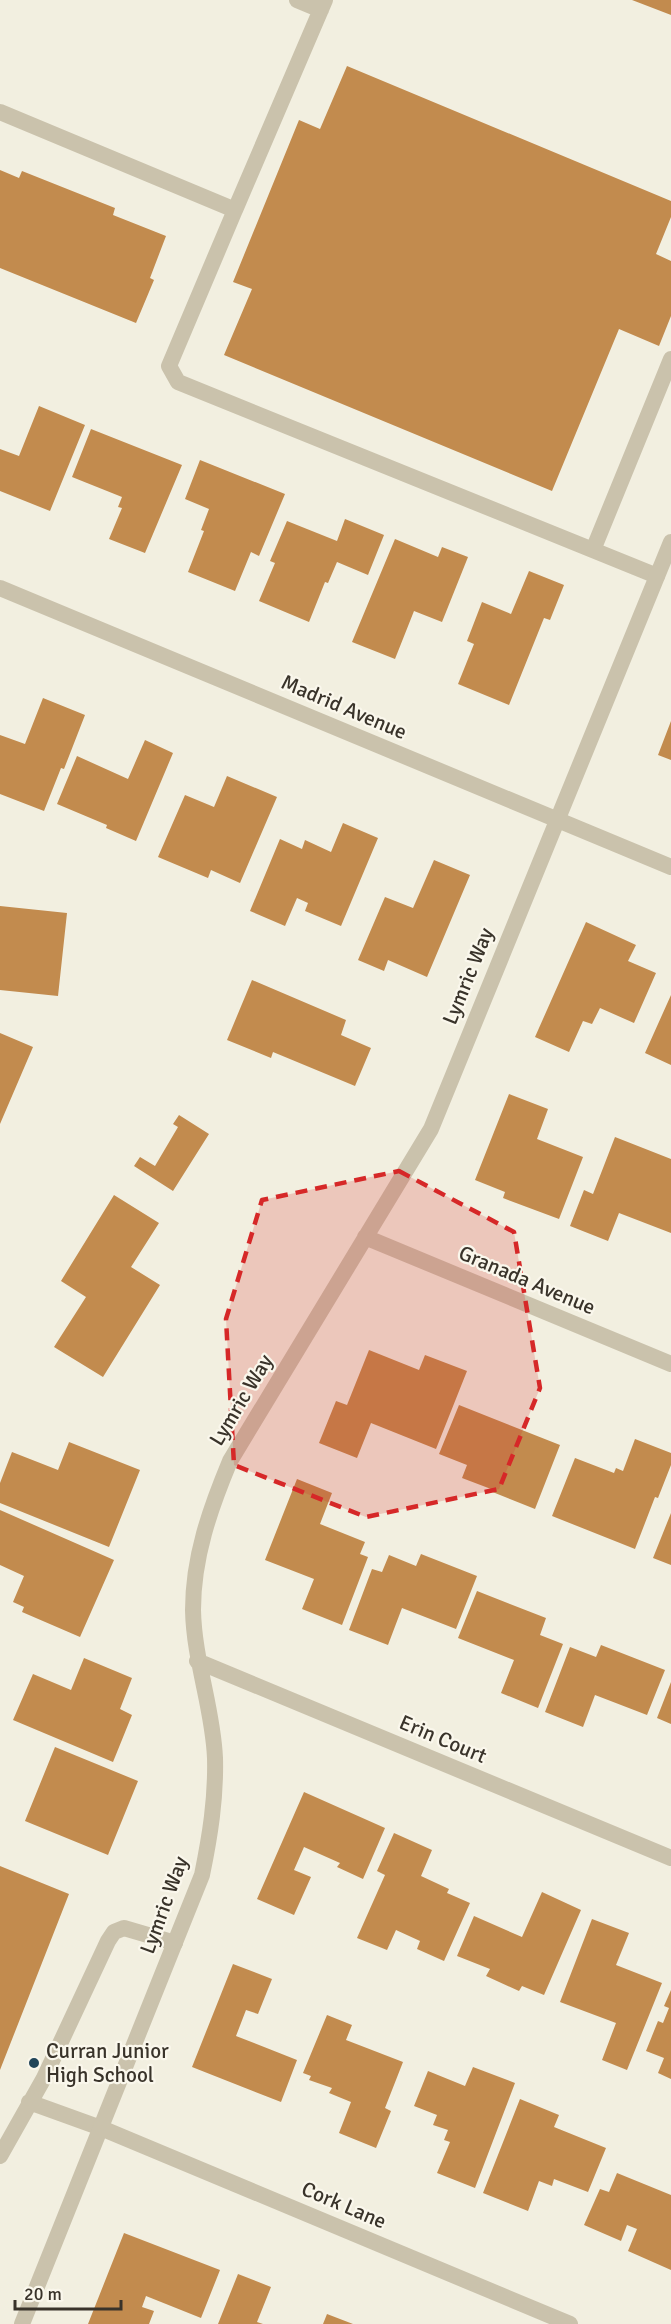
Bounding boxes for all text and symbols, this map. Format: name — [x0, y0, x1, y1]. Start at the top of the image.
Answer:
street label: Madrid Avenue — [277, 669, 411, 745]
street label: Lymric Way — [437, 924, 499, 1028]
street label: Granada Avenue — [455, 1240, 599, 1320]
street label: Lymric Way — [204, 1349, 279, 1450]
street label: Erin Court — [395, 1709, 491, 1769]
street label: Lymric Way — [134, 1852, 194, 1957]
place label: Curran Junior High School — [46, 2038, 169, 2088]
marker: Curran Junior High School — [27, 2056, 41, 2070]
street label: Cork Lane — [298, 2176, 390, 2234]
scale bar — [15, 2273, 122, 2311]
text: 20 m — [24, 2283, 62, 2305]

